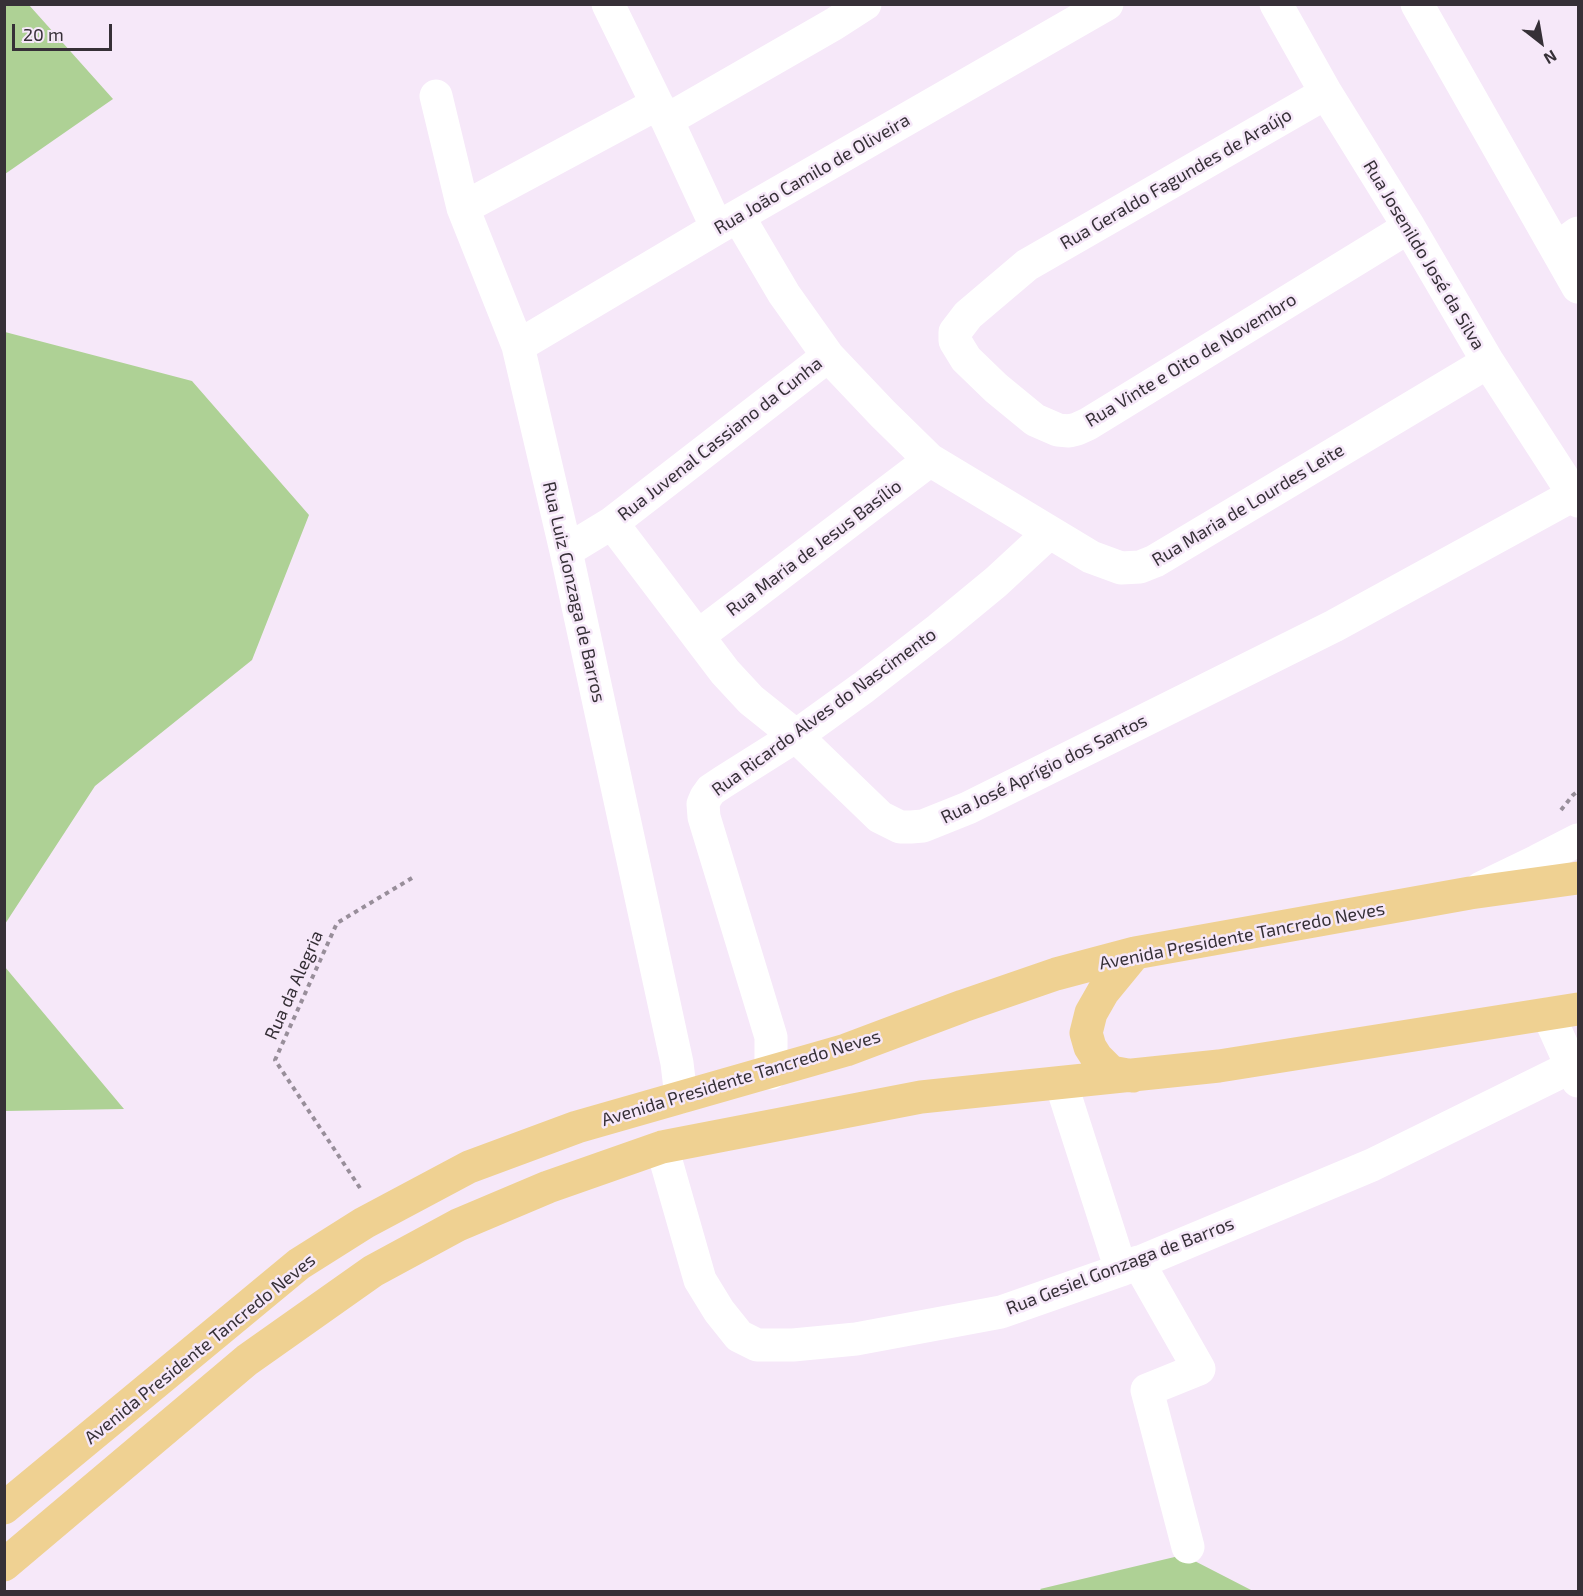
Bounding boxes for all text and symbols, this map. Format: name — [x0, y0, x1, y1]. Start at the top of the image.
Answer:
scale bar — [15, 12, 116, 50]
north arrow — [1511, 12, 1571, 72]
text: 20 m — [23, 23, 64, 45]
text: N — [1541, 47, 1560, 69]
street label: Rua Geraldo Fagundes de Araújo — [1056, 104, 1296, 254]
street label: Rua João Camilo de Oliveira — [710, 109, 914, 239]
street label: Rua Josenildo José da Silva — [1359, 156, 1489, 354]
street label: Rua Vinte e Oito de Novembro — [1082, 288, 1300, 432]
street label: Rua Juvenal Cassiano da Cunha — [613, 352, 827, 526]
street label: Rua Maria de Lourdes Leite — [1148, 439, 1348, 571]
street label: Rua Maria de Jesus Basílio — [722, 475, 906, 621]
street label: Rua Luiz Gonzaga de Barros — [538, 479, 610, 705]
street label: Rua Ricardo Alves do Nascimento — [708, 623, 940, 801]
street label: Rua José Aprígio dos Santos — [937, 710, 1151, 828]
street label: Avenida Presidente Tancredo Neves — [1097, 898, 1387, 974]
street label: Rua da Alegria — [260, 927, 328, 1043]
street label: Avenida Presidente Tancredo Neves — [599, 1025, 883, 1131]
street label: Rua Gesiel Gonzaga de Barros — [1003, 1212, 1237, 1320]
street label: Avenida Presidente Tancredo Neves — [80, 1249, 320, 1449]

